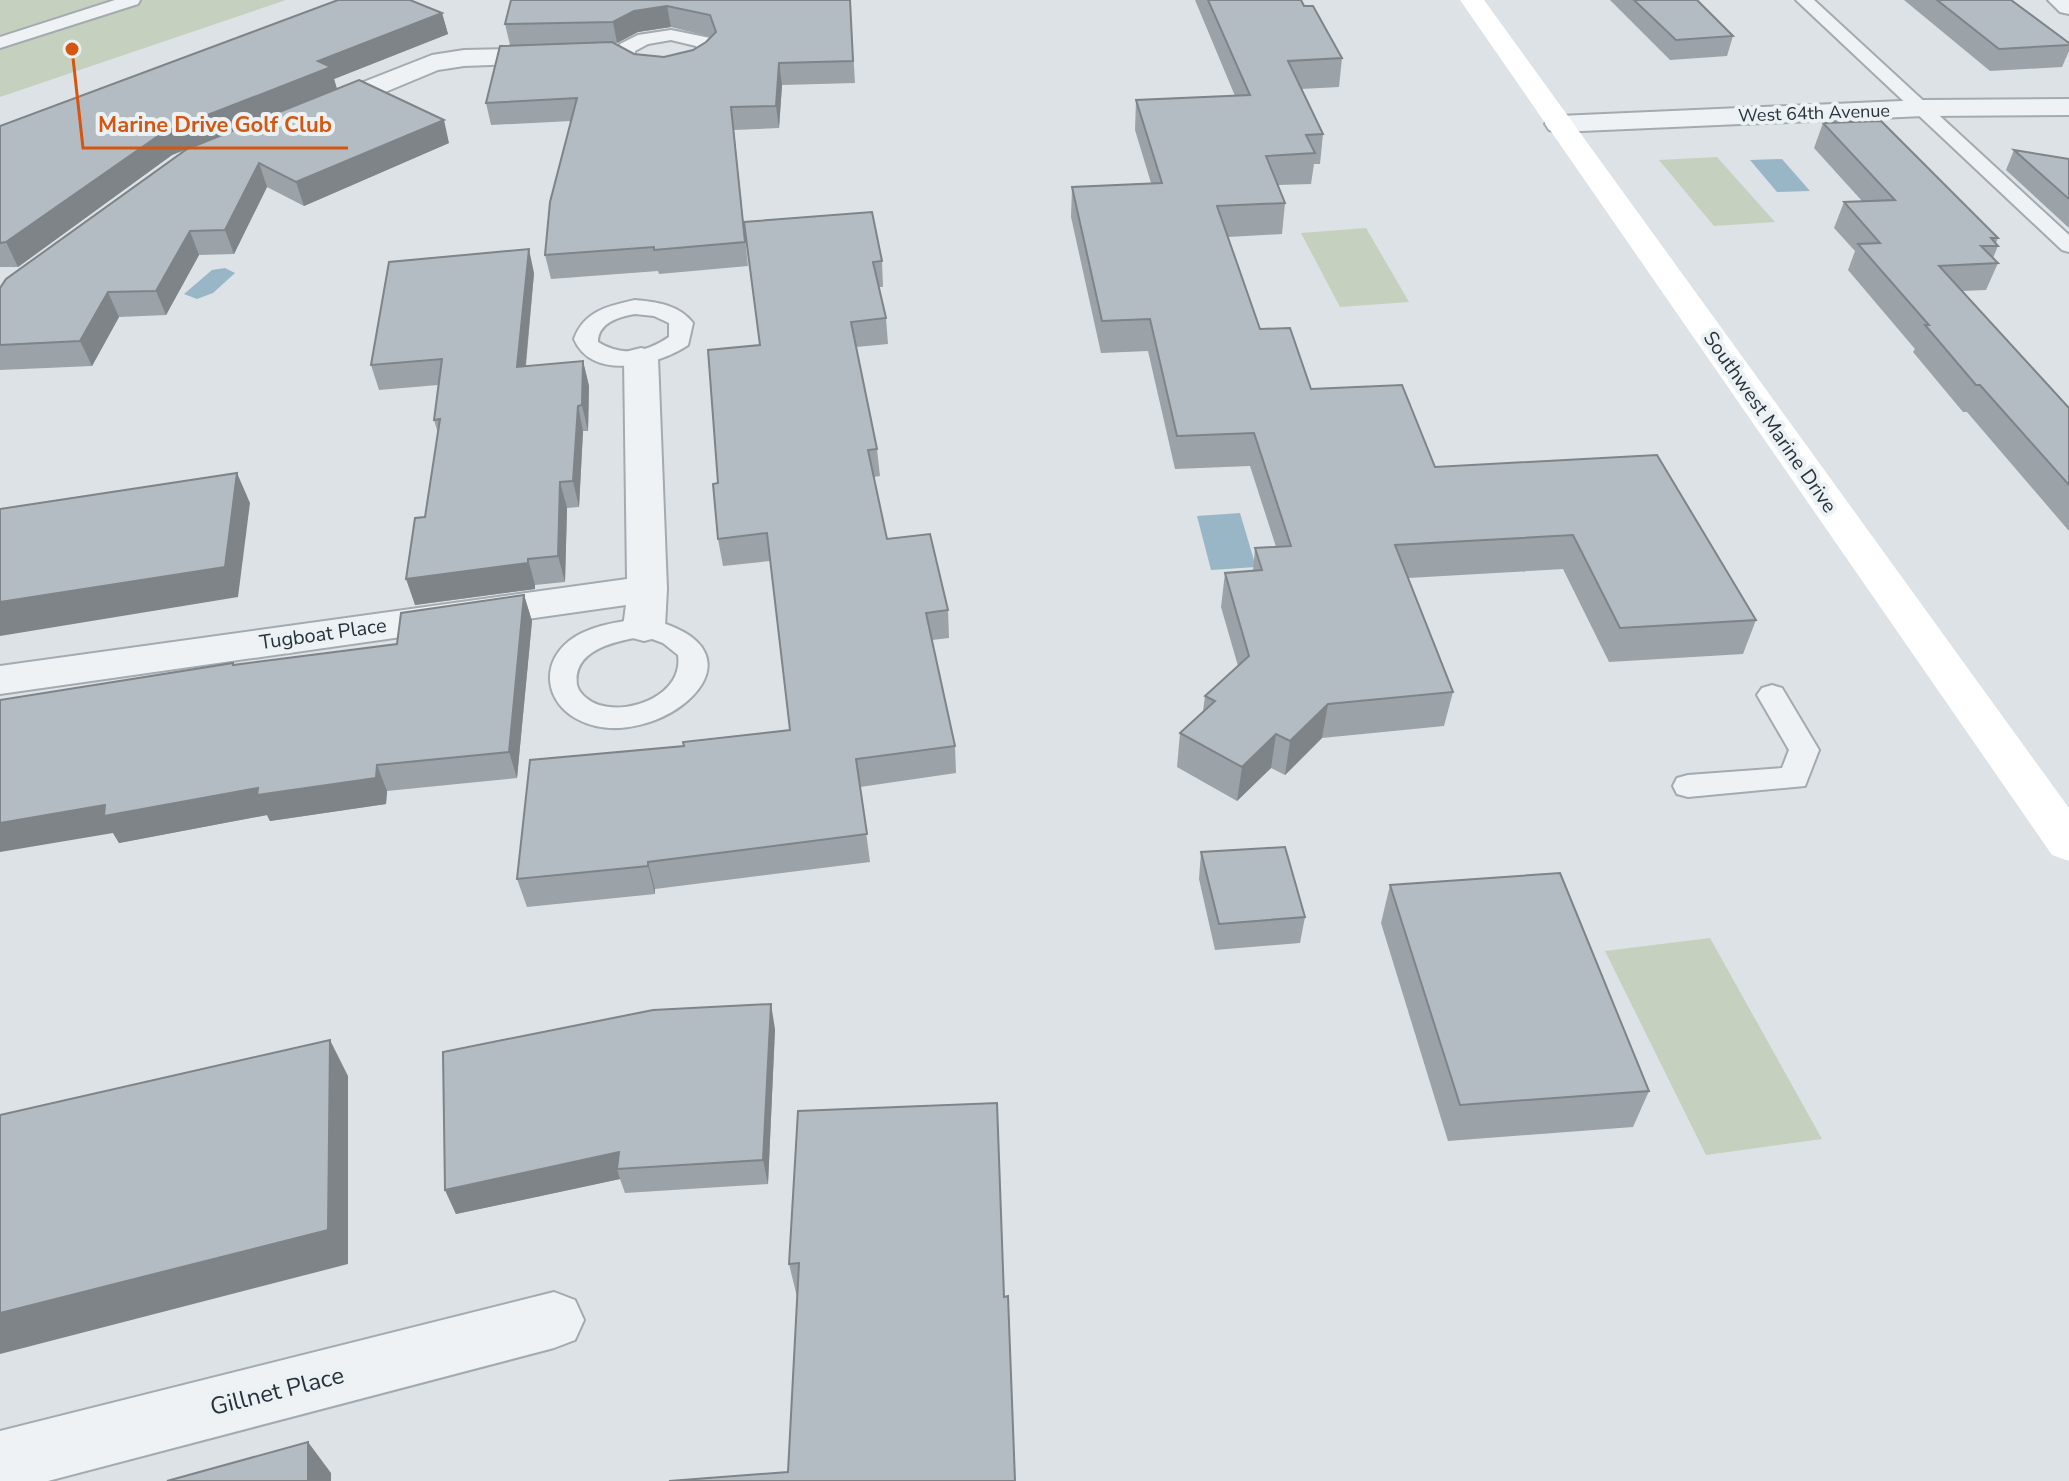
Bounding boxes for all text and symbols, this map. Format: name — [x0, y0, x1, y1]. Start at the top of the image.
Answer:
street label: West 64th Avenue — [1738, 98, 1890, 128]
callout: Marine Drive Golf Club — [83, 102, 348, 148]
text: Marine Drive Golf Club — [98, 110, 332, 140]
street label: Southwest Marine Drive — [1697, 326, 1843, 518]
street label: Tugboat Place — [258, 612, 388, 656]
street label: Gillnet Place — [207, 1359, 347, 1423]

